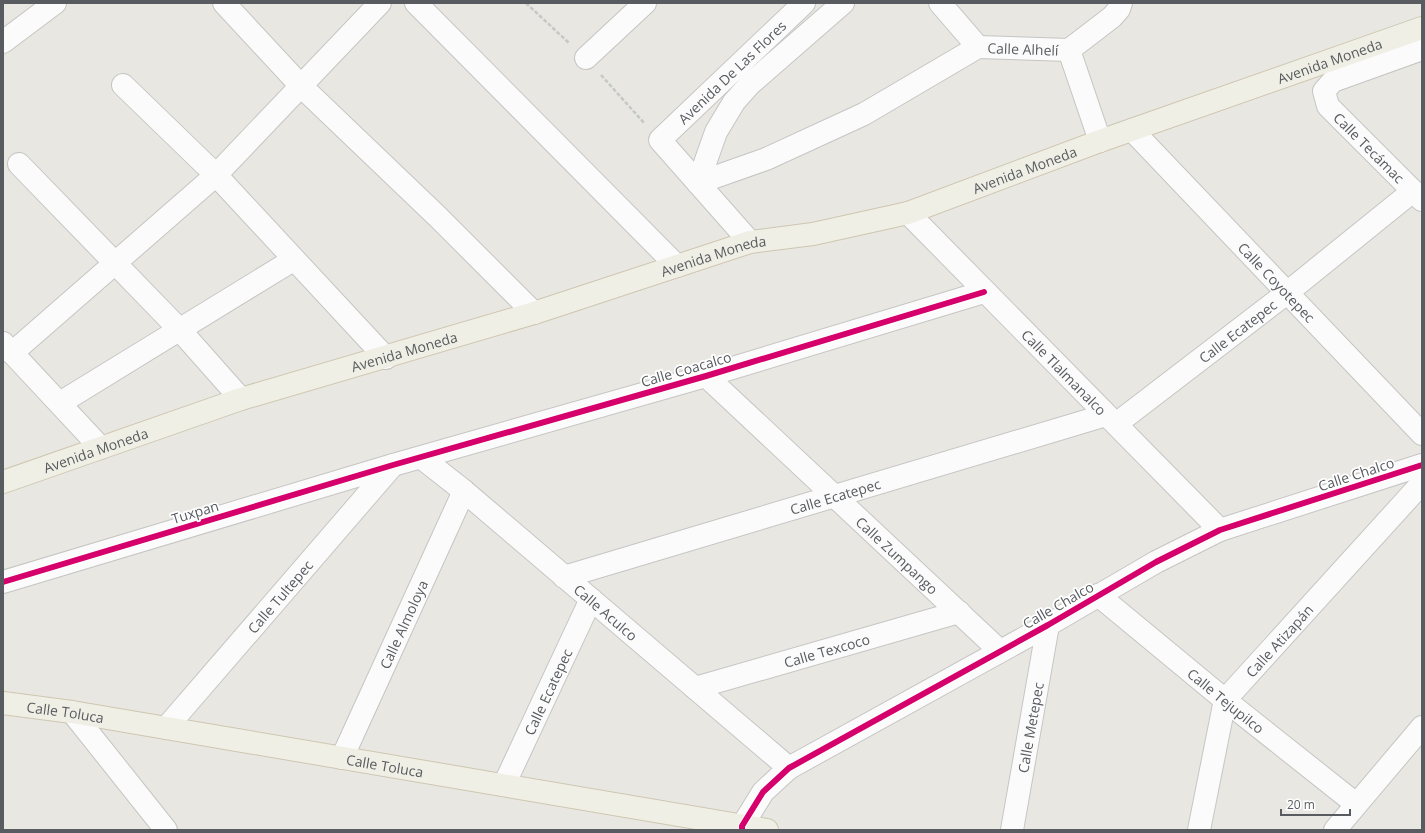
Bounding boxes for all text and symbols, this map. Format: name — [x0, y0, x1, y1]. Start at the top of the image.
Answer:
street label: Avenida De Las Flores — [674, 16, 790, 128]
street label: Avenida Moneda — [1275, 33, 1385, 88]
street label: Calle Alhelí — [987, 38, 1059, 59]
street label: Calle Tecámac — [1330, 108, 1409, 187]
street label: Avenida Moneda — [970, 141, 1079, 197]
street label: Avenida Moneda — [658, 231, 767, 280]
street label: Calle Coyotepec — [1234, 238, 1320, 326]
street label: Calle Ecatepec — [1194, 295, 1280, 367]
street label: Calle Tlalmanalco — [1018, 325, 1111, 419]
street label: Avenida Moneda — [349, 327, 459, 376]
street label: Calle Coacalco — [639, 347, 733, 391]
street label: Avenida Moneda — [41, 423, 150, 477]
street label: Calle Chalco — [1315, 453, 1397, 495]
street label: Calle Ecatepec — [788, 473, 883, 518]
street label: Tuxpan — [169, 496, 221, 528]
street label: Calle Zumpango — [852, 512, 942, 598]
street label: Calle Tultepec — [243, 555, 317, 637]
street label: Calle Almoloya — [375, 577, 432, 672]
street label: Calle Chalco — [1019, 577, 1097, 633]
street label: Calle Aculco — [570, 579, 642, 645]
street label: Calle Atizapán — [1241, 600, 1317, 681]
street label: Calle Texcoco — [782, 629, 872, 671]
street label: Calle Ecatepec — [519, 645, 576, 738]
street label: Calle Tejupilco — [1184, 664, 1269, 737]
street label: Calle Metepec — [1013, 680, 1047, 774]
street label: Calle Toluca — [26, 697, 106, 727]
street label: Calle Toluca — [345, 749, 425, 781]
scale bar — [1281, 791, 1350, 817]
text: 20 m — [1287, 796, 1315, 813]

